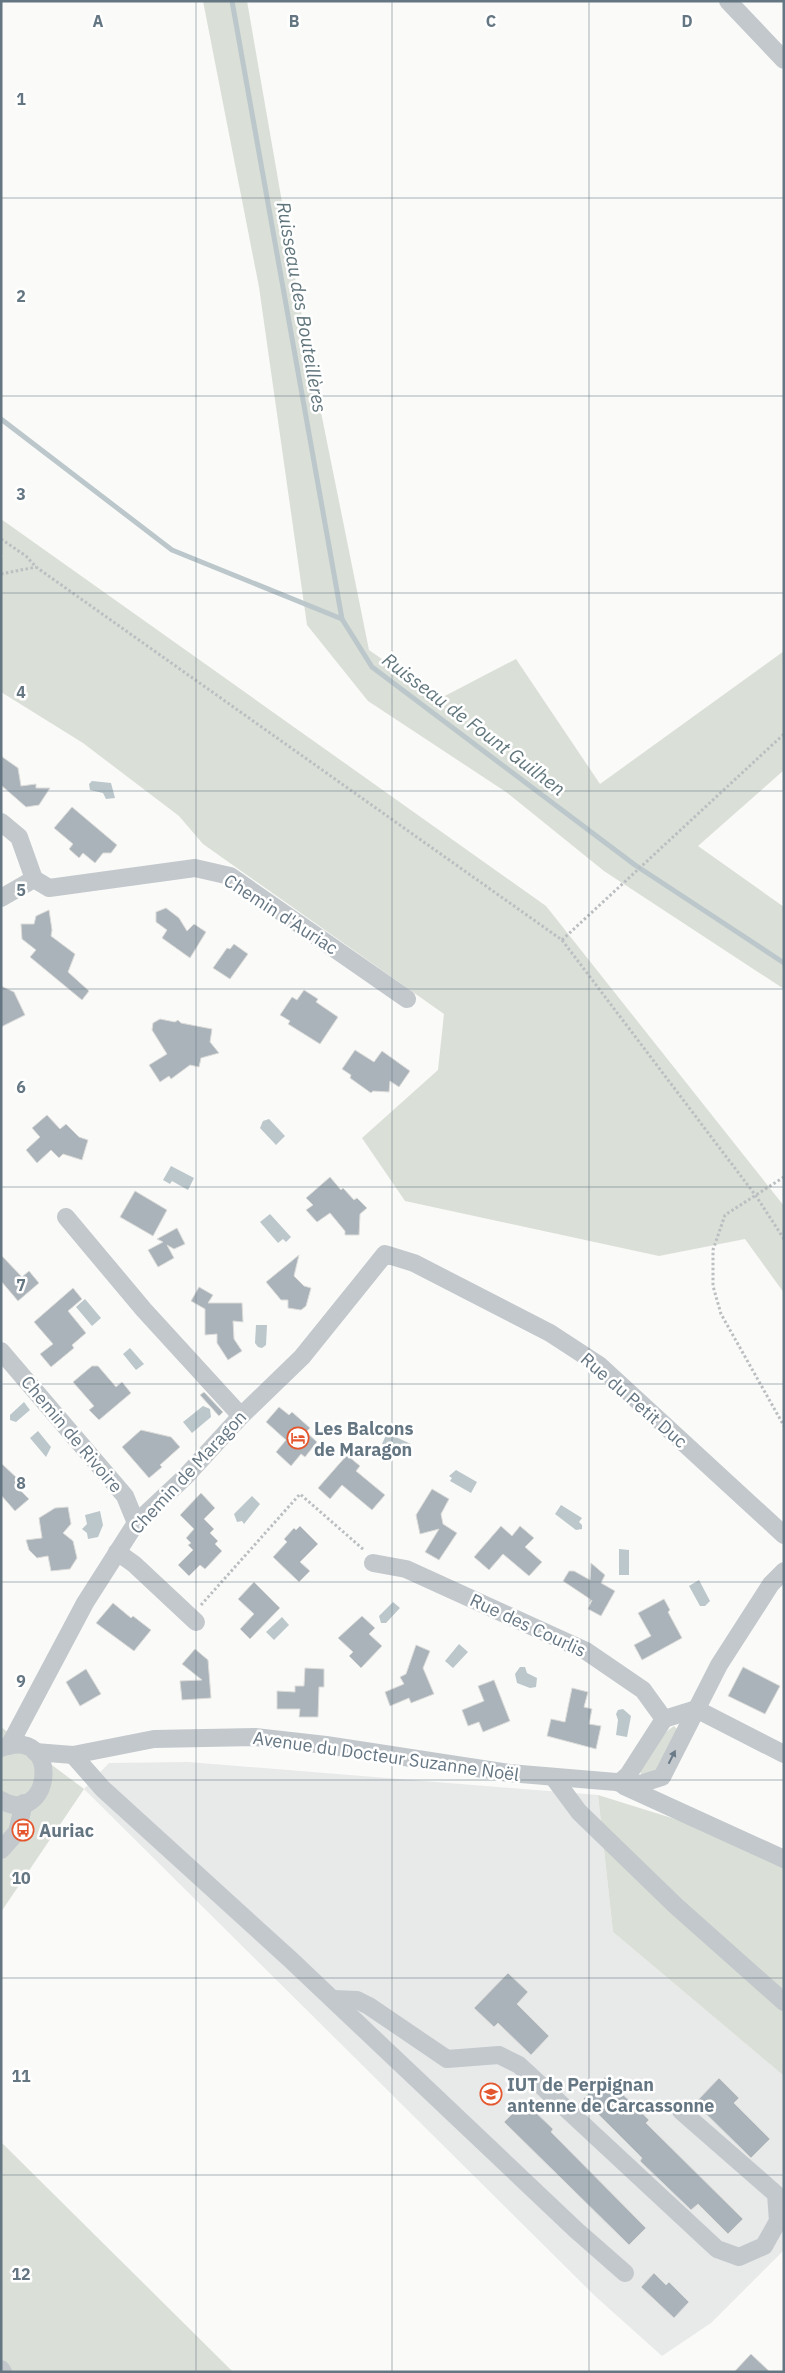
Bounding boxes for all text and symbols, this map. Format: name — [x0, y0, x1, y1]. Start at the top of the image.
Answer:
text: A — [93, 11, 104, 31]
text: B — [289, 11, 300, 31]
text: C — [486, 11, 496, 31]
text: D — [681, 11, 693, 31]
text: 1 — [16, 89, 26, 109]
water label: Ruisseau des Bouteillères — [272, 200, 332, 414]
text: 2 — [16, 286, 26, 306]
text: 3 — [16, 484, 26, 504]
water label: Ruisseau de Fount Guilhen — [378, 647, 570, 801]
text: 4 — [16, 682, 26, 702]
street label: Chemin d'Auriac — [220, 869, 342, 959]
text: 5 — [16, 880, 26, 900]
text: 6 — [16, 1077, 26, 1097]
text: 7 — [16, 1275, 26, 1295]
street label: Rue du Petit Duc — [576, 1347, 692, 1453]
street label: Chemin de Rivoire — [16, 1371, 128, 1497]
street label: Chemin de Maragon — [125, 1405, 251, 1539]
place label: Les Balcons de Maragon — [314, 1417, 414, 1461]
hotel icon: Les Balcons de Maragon — [286, 1426, 310, 1450]
text: 8 — [16, 1473, 26, 1493]
street label: Rue des Courlis — [466, 1588, 590, 1662]
text: 9 — [16, 1671, 26, 1691]
street label: Avenue du Docteur Suzanne Noël — [251, 1726, 521, 1786]
one-way arrow — [668, 1750, 676, 1764]
bus stop icon: Auriac — [11, 1818, 35, 1842]
place label: Auriac — [39, 1819, 94, 1842]
text: 10 — [11, 1868, 31, 1888]
text: 11 — [11, 2066, 31, 2086]
place label: IUT de Perpignan antenne de Carcassonne — [507, 2073, 714, 2117]
school or university icon: IUT de Perpignan antenne de Carcassonne — [479, 2082, 503, 2106]
text: 12 — [11, 2264, 31, 2284]

